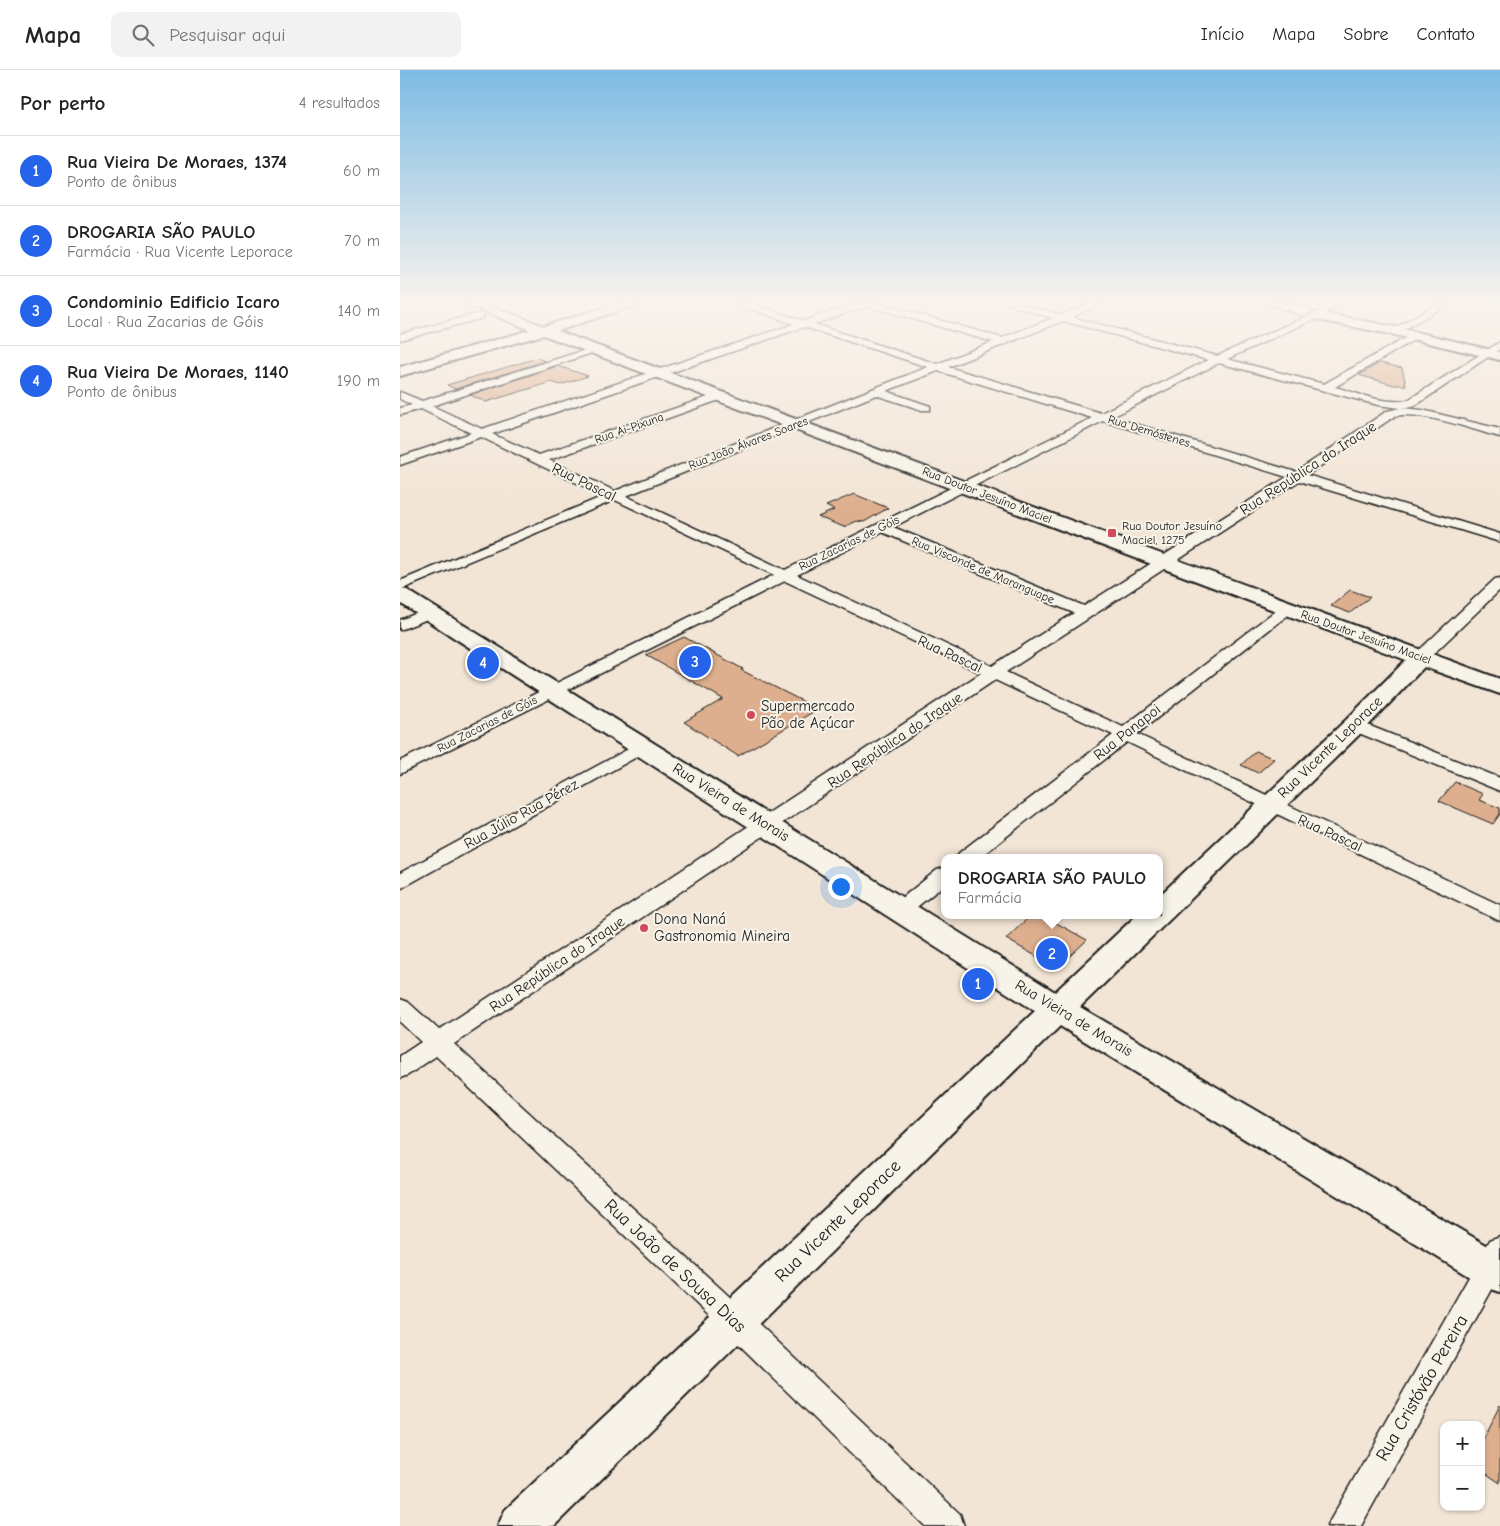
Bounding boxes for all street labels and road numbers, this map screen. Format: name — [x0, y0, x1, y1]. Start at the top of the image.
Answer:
street label: Rua Ai-Pixuna — [593, 410, 665, 446]
street label: Rua Demóstenes — [1106, 412, 1192, 450]
street label: Rua João Álvares Soares — [686, 414, 810, 472]
street label: Rua República do Iraque — [1236, 417, 1380, 519]
street label: Rua Pascal — [549, 459, 619, 505]
street label: Rua Doutor Jesuíno Maciel — [920, 464, 1054, 526]
street label: Rua Zacarias de Góis — [796, 513, 902, 573]
street label: Rua Visconde de Maranguape — [909, 534, 1057, 606]
street label: Rua Doutor Jesuíno Maciel — [1299, 607, 1433, 667]
street label: Rua Pascal — [915, 631, 985, 677]
street label: Rua República do Iraque — [824, 688, 966, 792]
street label: Rua Vicente Leporace — [1274, 692, 1387, 802]
street label: Rua Zacarias de Góis — [435, 693, 539, 755]
street label: Rua Panapoi — [1090, 700, 1164, 764]
street label: Rua Vieira de Morais — [669, 759, 793, 845]
street label: Rua Júlio Rua Pérez — [461, 775, 582, 853]
street label: Rua Pascal — [1295, 810, 1365, 856]
street label: Rua República do Iraque — [486, 912, 628, 1016]
street label: Rua Vieira de Morais — [1012, 976, 1136, 1060]
street label: Rua Vicente Leporace — [771, 1155, 905, 1287]
street label: Rua João de Sousa Dias — [600, 1195, 750, 1337]
street label: Rua Cristóvão Pereira — [1372, 1311, 1472, 1465]

